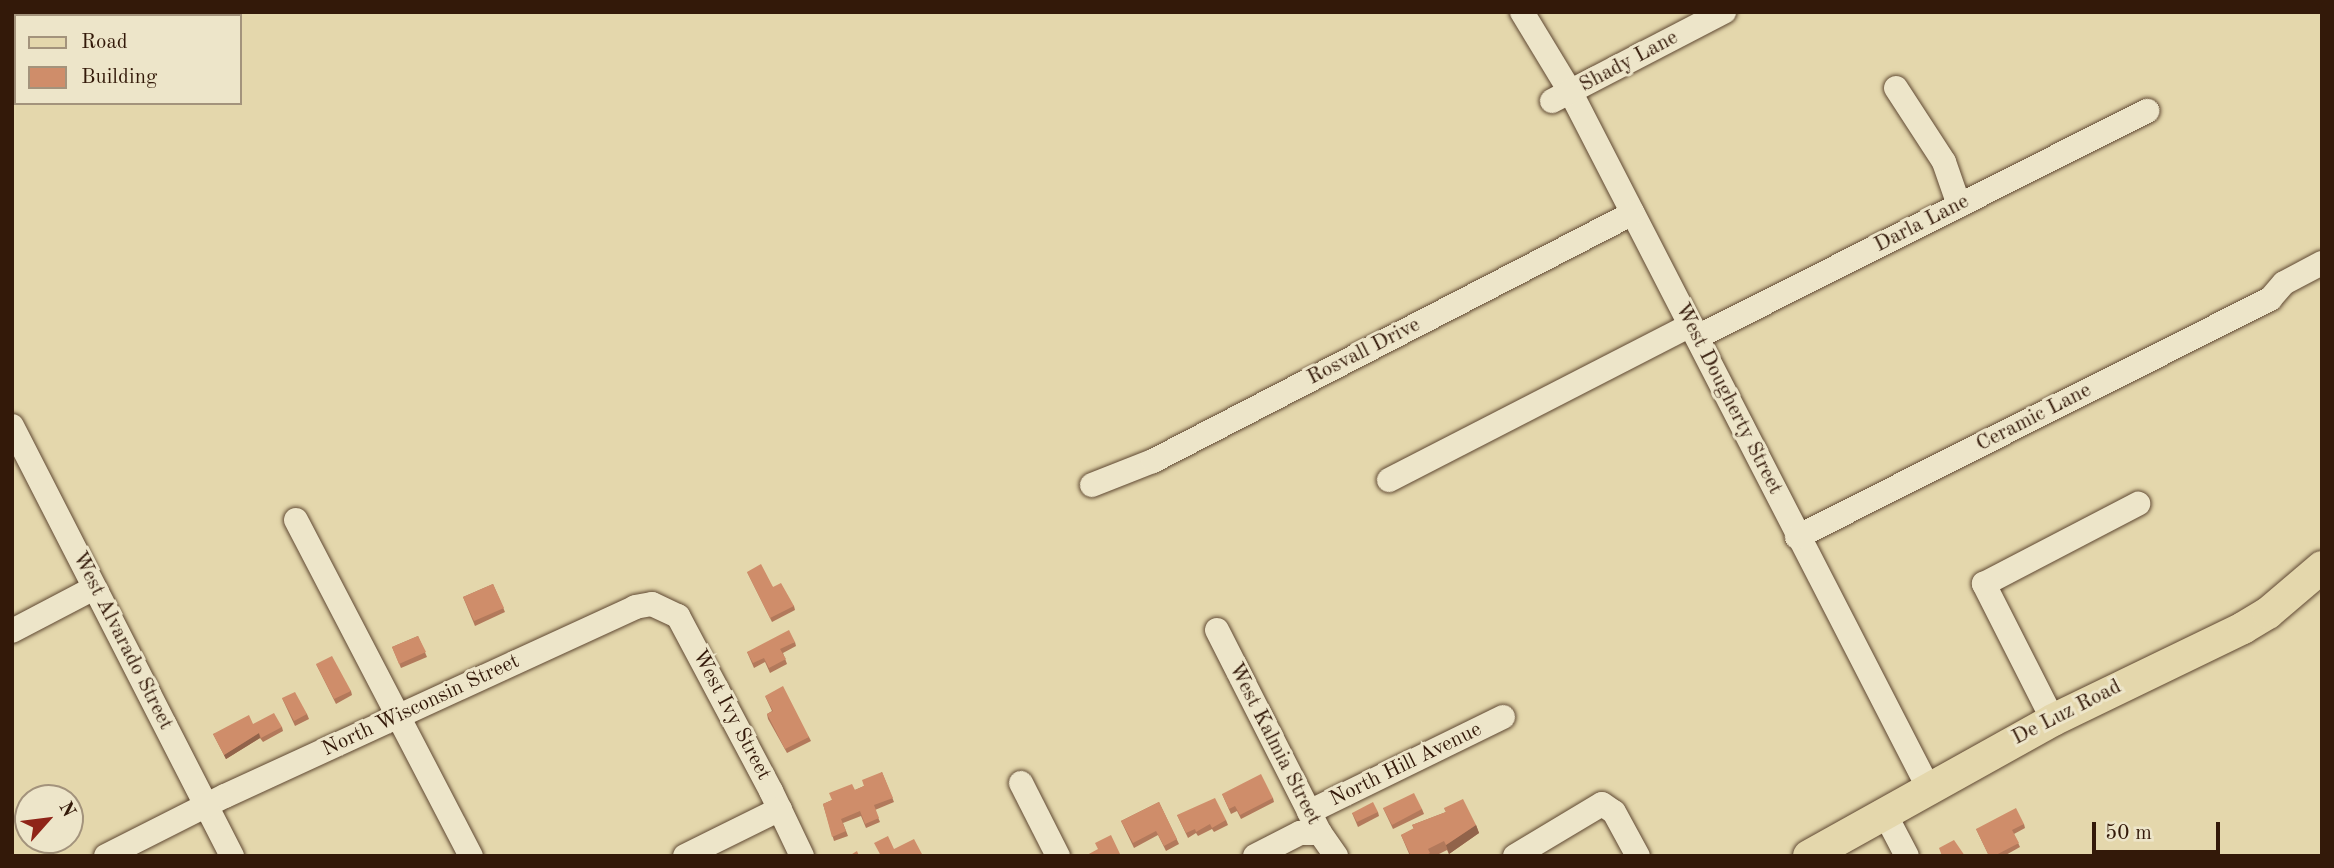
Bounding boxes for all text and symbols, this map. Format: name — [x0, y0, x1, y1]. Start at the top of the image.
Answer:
legend — [14, 14, 242, 105]
street label: Shady Lane — [1575, 25, 1683, 99]
text: Road — [81, 32, 128, 53]
text: Building — [81, 67, 157, 88]
street label: Darla Lane — [1871, 189, 1973, 259]
street label: West Dougherty Street — [1669, 299, 1787, 499]
street label: Rosvall Drive — [1303, 313, 1425, 391]
street label: Ceramic Lane — [1972, 378, 2096, 458]
street label: West Alvarado Street — [66, 548, 178, 734]
street label: West Ivy Street — [686, 645, 776, 785]
street label: North Wisconsin Street — [318, 649, 524, 763]
street label: West Kalmia Street — [1222, 659, 1326, 829]
street label: De Luz Road — [2008, 675, 2126, 751]
street label: North Hill Avenue — [1326, 717, 1486, 813]
north arrow — [14, 784, 84, 854]
text: N — [54, 799, 78, 821]
scale bar — [2096, 808, 2224, 852]
text: 50 m — [2105, 823, 2152, 844]

